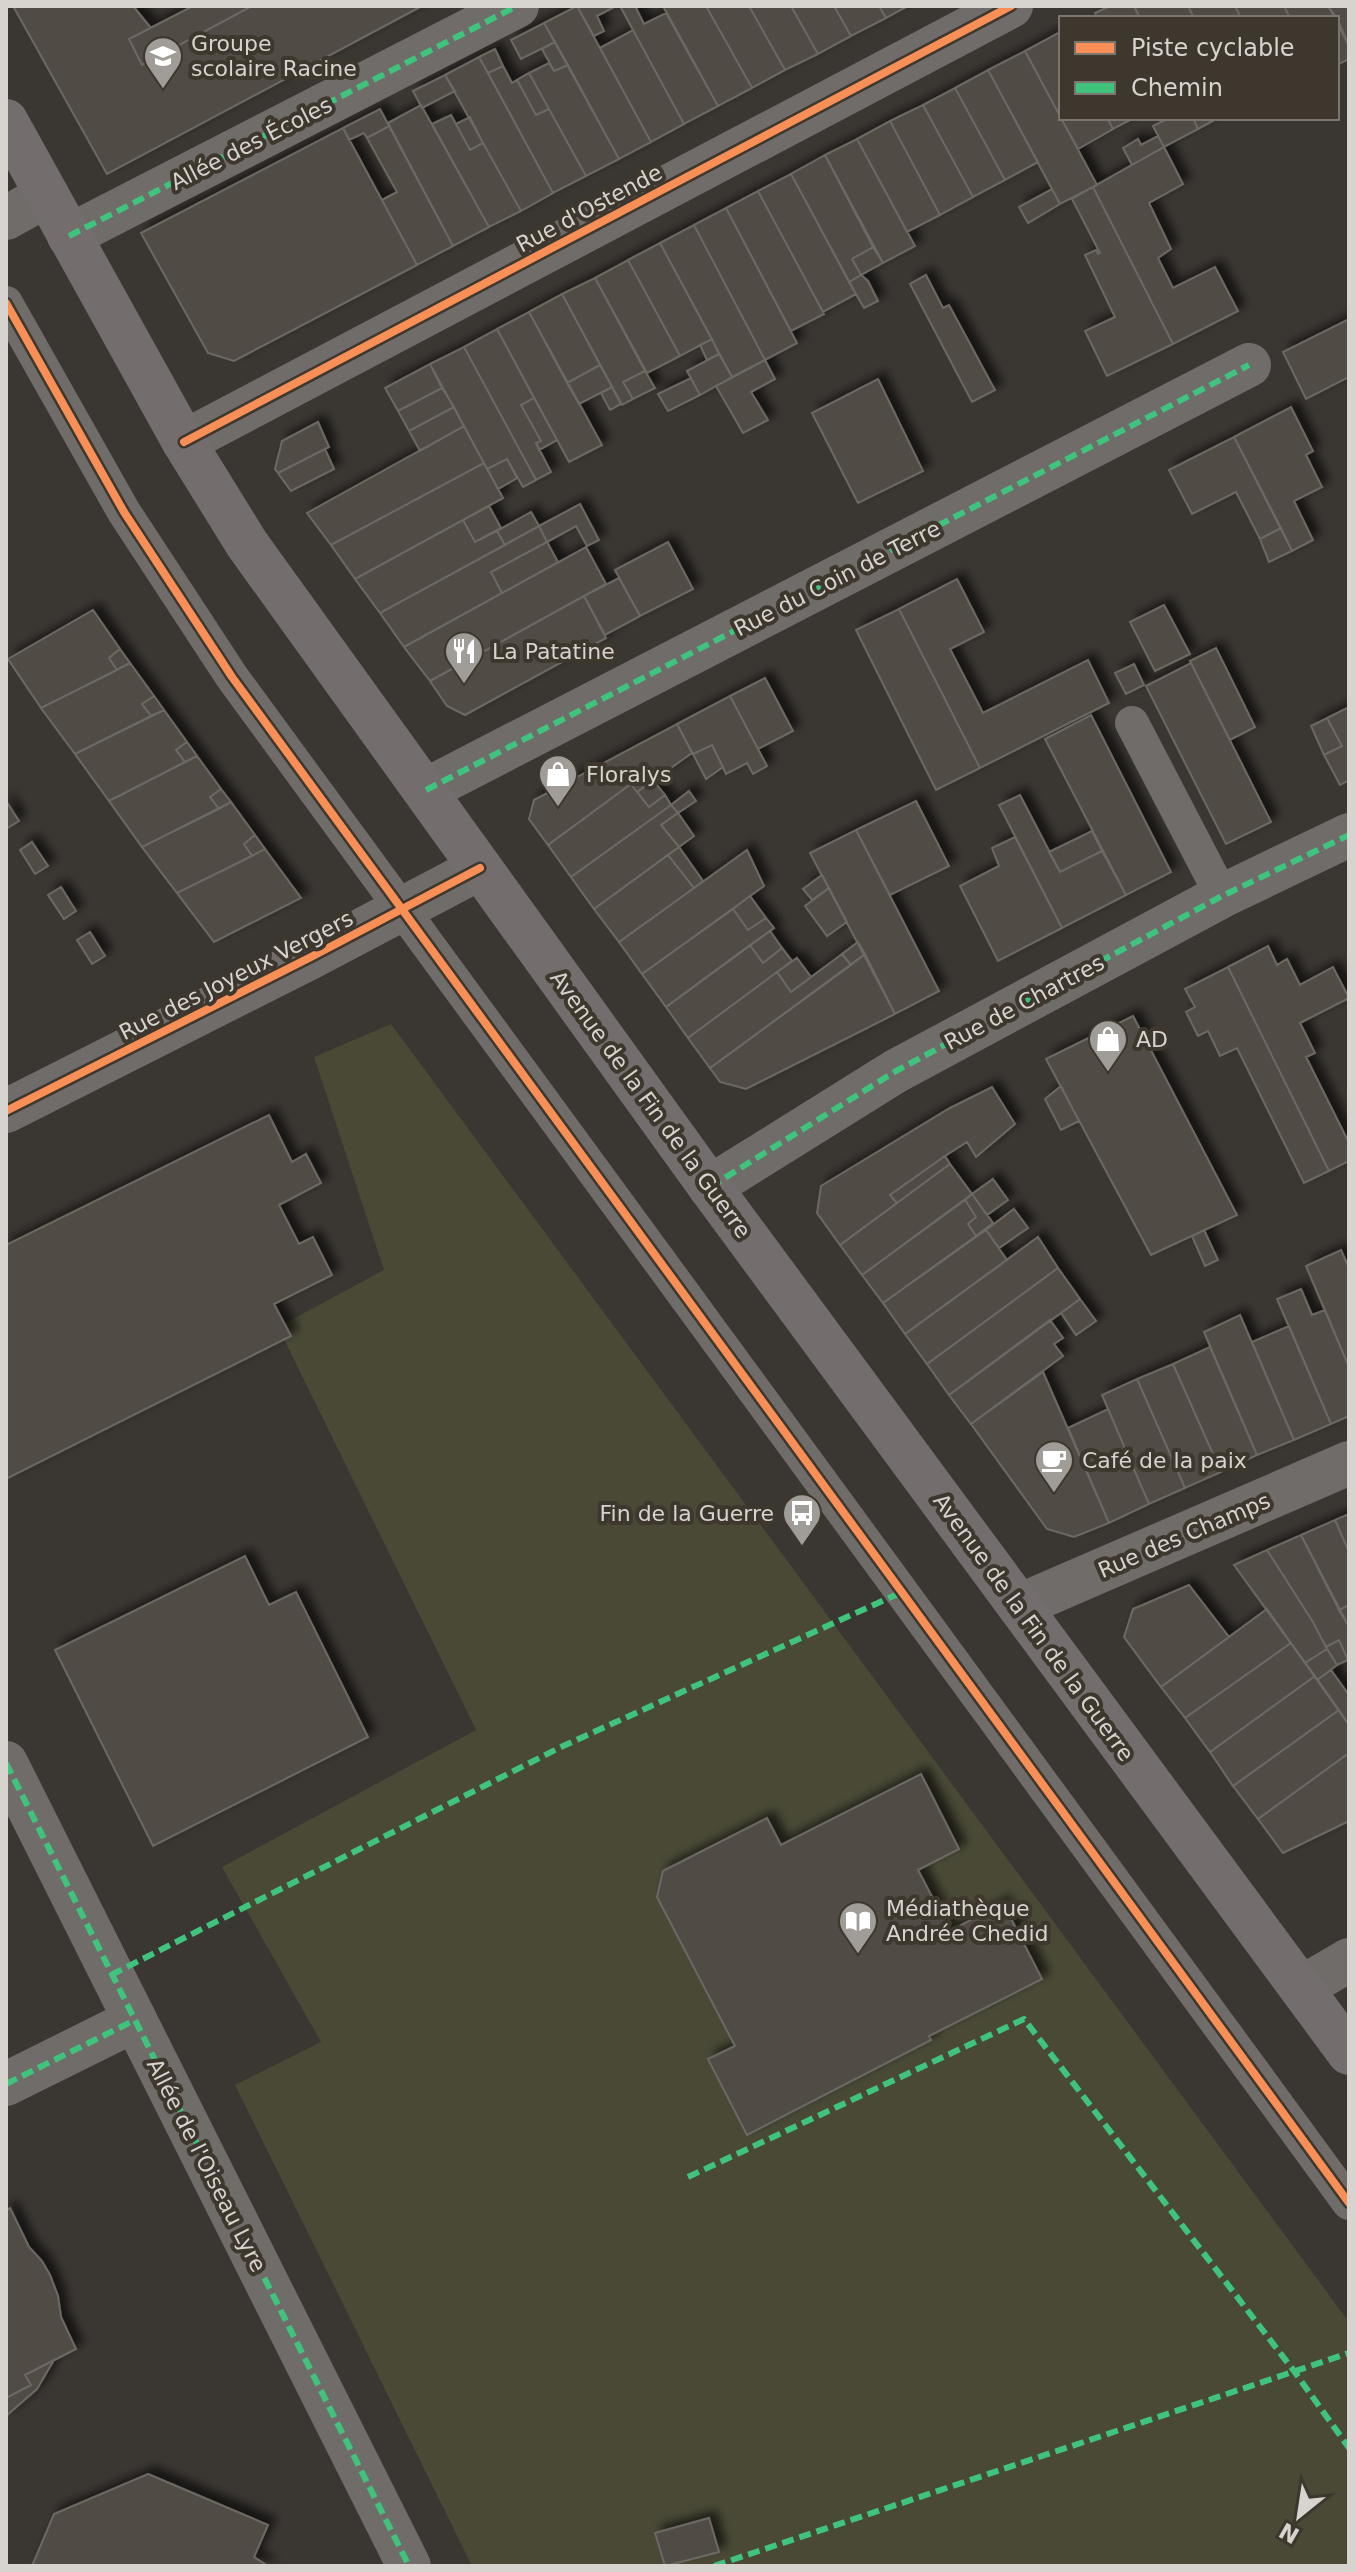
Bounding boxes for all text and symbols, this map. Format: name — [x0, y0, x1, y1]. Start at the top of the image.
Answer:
legend — [1059, 16, 1339, 120]
place label: Groupe scolaire Racine — [191, 31, 357, 81]
text: Piste cyclable — [1131, 34, 1295, 62]
school or university icon: Groupe scolaire Racine — [142, 35, 184, 90]
text: Chemin — [1131, 74, 1223, 102]
street label: Allée des Écoles — [166, 92, 336, 195]
street label: Rue d'Ostende — [512, 160, 666, 257]
street label: Rue du Coin de Terre — [730, 516, 944, 641]
restaurant icon: La Patatine — [443, 630, 485, 685]
place label: La Patatine — [492, 639, 615, 664]
shop icon: Floralys — [537, 753, 579, 808]
place label: Floralys — [586, 762, 671, 787]
street label: Rue des Joyeux Vergers — [115, 906, 357, 1045]
street label: Rue de Chartres — [940, 950, 1108, 1055]
street label: Avenue de la Fin de la Guerre — [545, 966, 756, 1243]
shop icon: AD — [1087, 1018, 1129, 1073]
place label: AD — [1136, 1027, 1168, 1052]
cafe icon: Café de la paix — [1033, 1439, 1075, 1494]
place label: Café de la paix — [1082, 1448, 1247, 1473]
street label: Rue des Champs — [1094, 1488, 1274, 1583]
street label: Avenue de la Fin de la Guerre — [928, 1489, 1139, 1766]
bus stop icon: Fin de la Guerre — [781, 1492, 823, 1547]
place label: Fin de la Guerre — [600, 1501, 774, 1526]
place label: Médiathèque Andrée Chedid — [886, 1896, 1048, 1946]
library icon: Médiathèque Andrée Chedid — [837, 1900, 879, 1955]
street label: Allée de l'Oiseau Lyre — [142, 2054, 271, 2276]
north arrow — [1259, 2476, 1339, 2556]
text: N — [1275, 2517, 1303, 2548]

